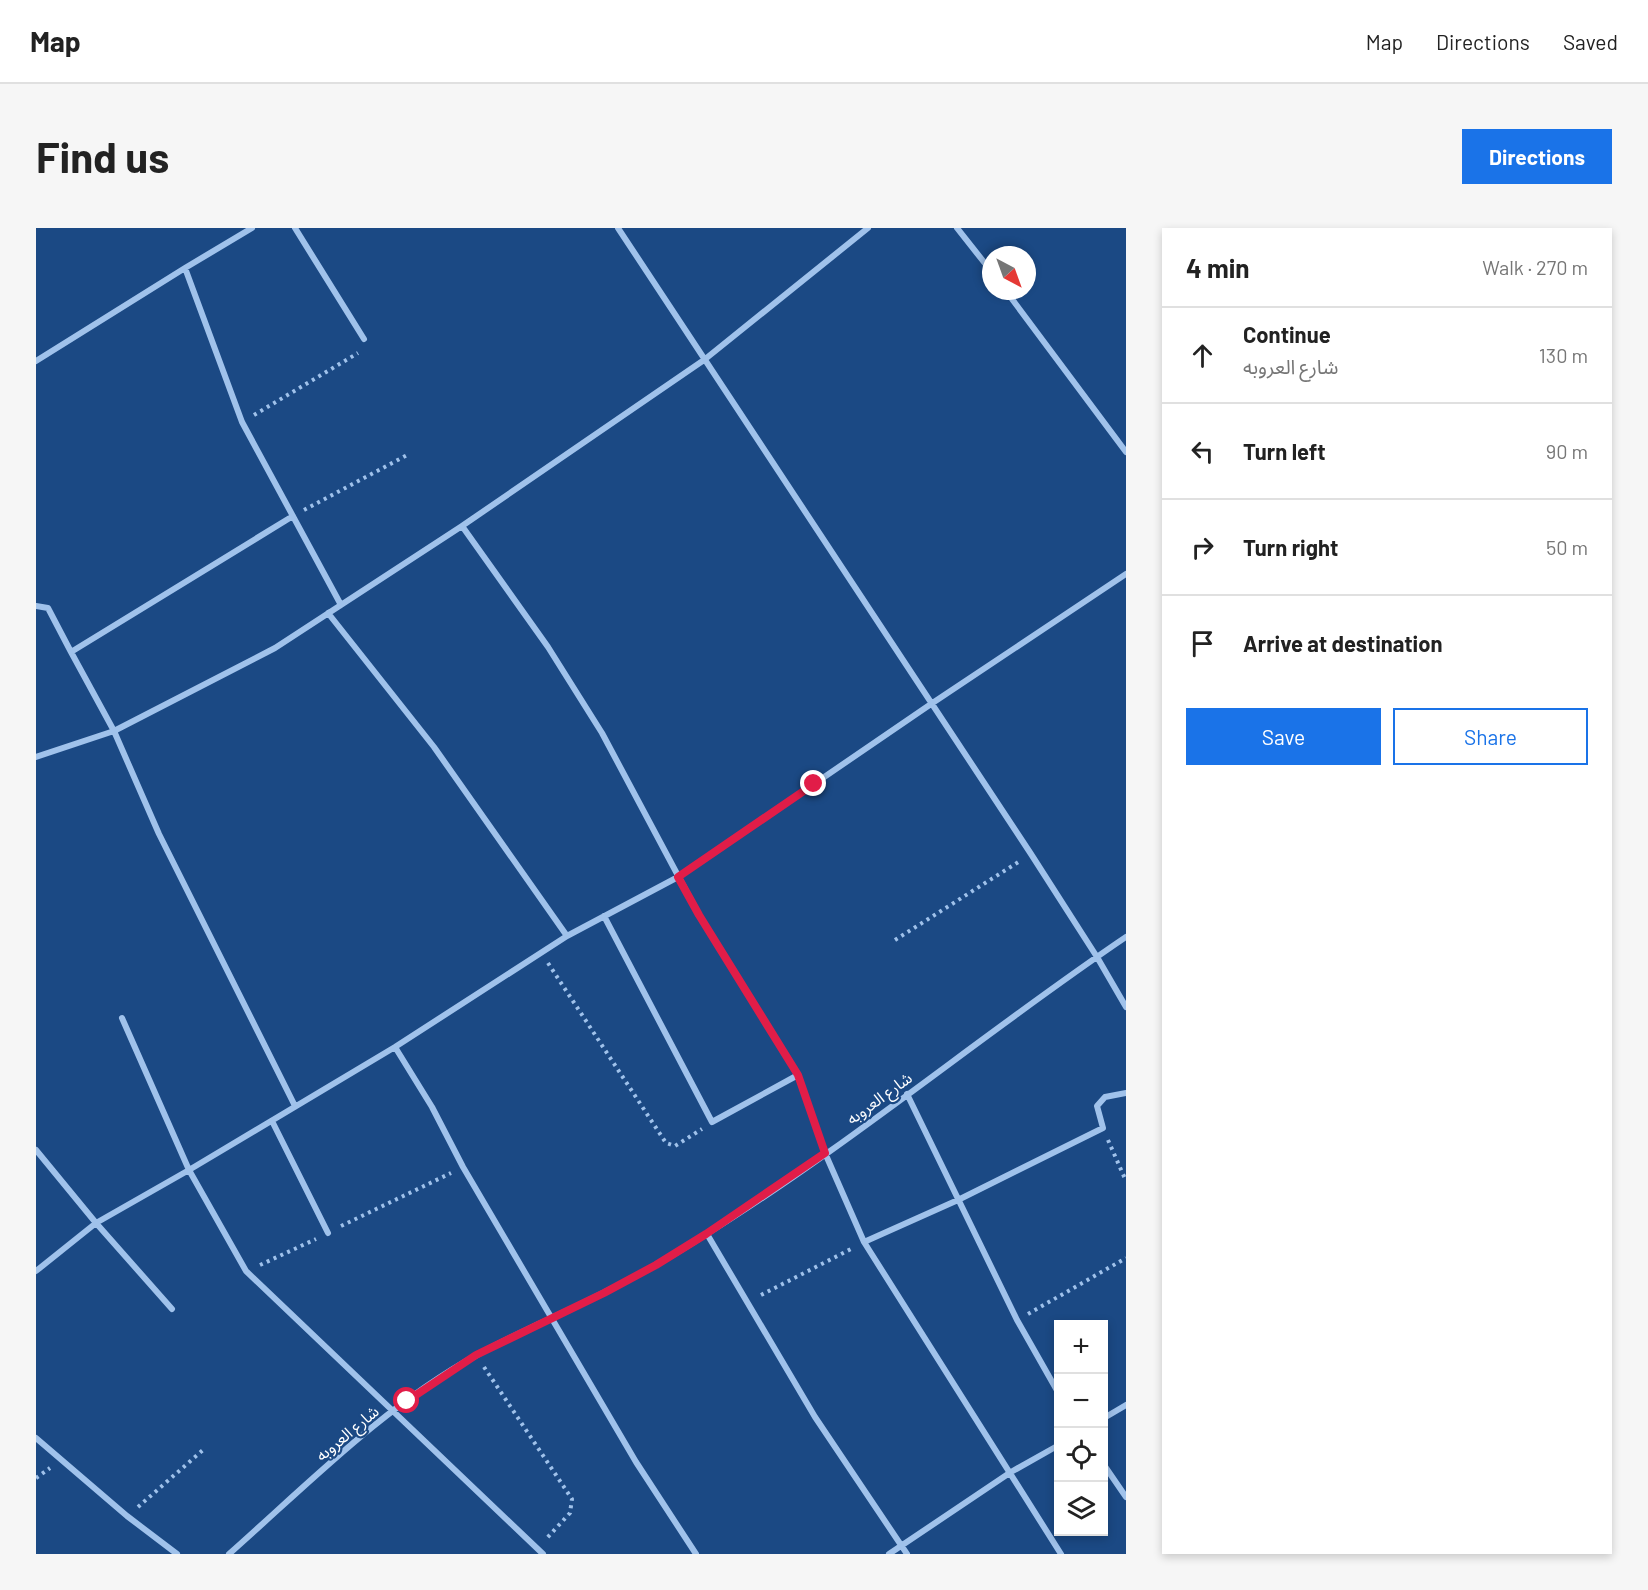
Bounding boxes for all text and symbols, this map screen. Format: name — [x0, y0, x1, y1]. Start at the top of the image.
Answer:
text: Map — [30, 24, 81, 58]
text: Map — [1366, 29, 1403, 54]
text: Directions — [1436, 29, 1530, 54]
text: Saved — [1563, 29, 1618, 54]
button: Directions — [1462, 129, 1612, 184]
text: Find us — [36, 131, 169, 181]
north arrow — [982, 246, 1036, 300]
text: 4 min — [1186, 252, 1250, 283]
text: Walk · 270 m — [1482, 255, 1588, 279]
text: Continue — [1243, 321, 1331, 347]
icon: ahead — [1186, 339, 1219, 372]
text: 130 m — [1539, 343, 1588, 367]
text: شارع العروبه — [1243, 354, 1338, 378]
icon: left — [1186, 435, 1219, 468]
text: Turn left — [1243, 438, 1326, 464]
text: 90 m — [1546, 439, 1588, 463]
icon: right — [1186, 531, 1219, 564]
text: Turn right — [1243, 534, 1338, 560]
text: 50 m — [1546, 535, 1588, 559]
icon: arrive — [1186, 627, 1219, 660]
text: Arrive at destination — [1243, 630, 1442, 656]
button: Save — [1186, 708, 1381, 765]
button: Share — [1393, 708, 1588, 765]
route end — [800, 770, 826, 796]
street label: شارع العروبه — [842, 1067, 917, 1131]
map controls — [1054, 1320, 1108, 1536]
button: + — [1054, 1320, 1108, 1374]
button: − — [1054, 1374, 1108, 1428]
route start — [393, 1387, 419, 1413]
street label: شارع العروبه — [311, 1401, 385, 1467]
button: locate — [1054, 1428, 1108, 1482]
button: layers — [1054, 1482, 1108, 1536]

